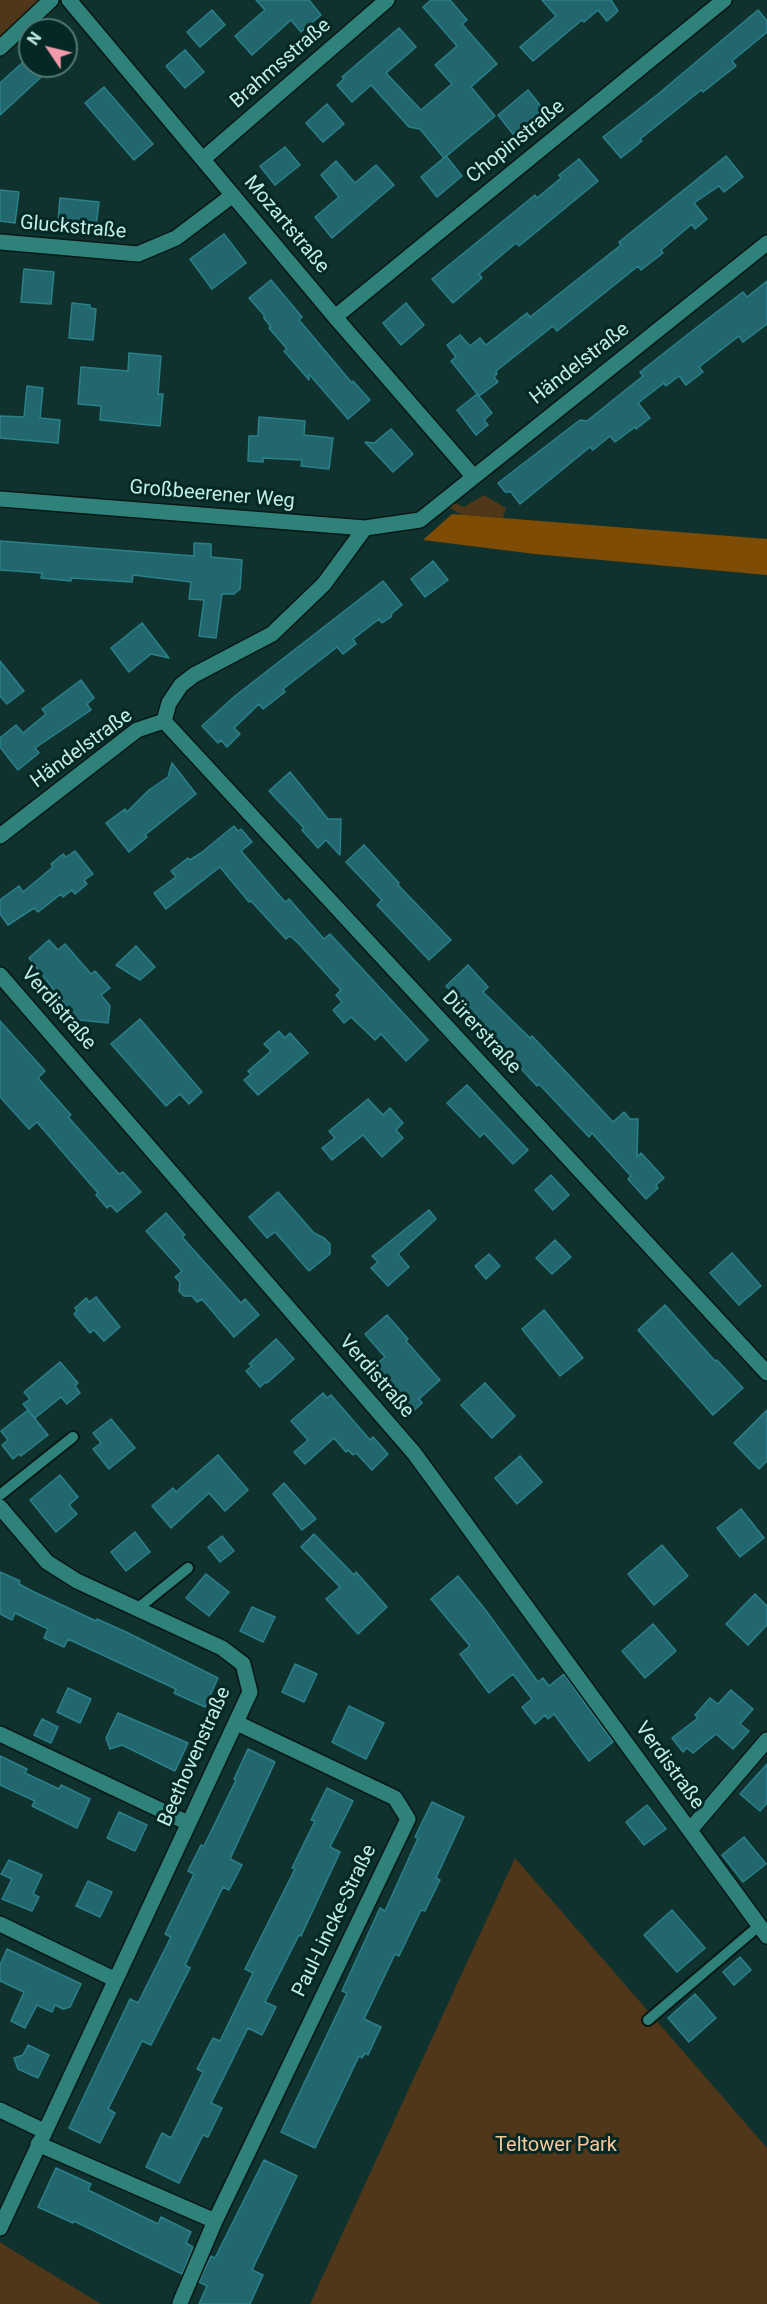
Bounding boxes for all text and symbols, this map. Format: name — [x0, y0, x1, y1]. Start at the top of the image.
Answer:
street label: Brahmsstraße — [226, 14, 336, 114]
north arrow — [18, 18, 78, 78]
text: N — [23, 28, 46, 49]
street label: Chopinstraße — [462, 95, 570, 189]
street label: Mozartstraße — [238, 171, 334, 279]
street label: Gluckstraße — [19, 211, 127, 245]
street label: Händelstraße — [526, 318, 634, 410]
street label: Großbeerener Weg — [128, 476, 296, 514]
street label: Händelstraße — [27, 704, 137, 794]
street label: Verdistraße — [15, 963, 101, 1055]
street label: Dürerstraße — [437, 987, 525, 1079]
street label: Verdistraße — [333, 1331, 419, 1423]
street label: Beethovenstraße — [153, 1683, 237, 1831]
street label: Verdistraße — [629, 1718, 709, 1814]
street label: Paul-Lincke-Straße — [288, 1841, 382, 2001]
park label: Teltower Park — [495, 2134, 617, 2158]

